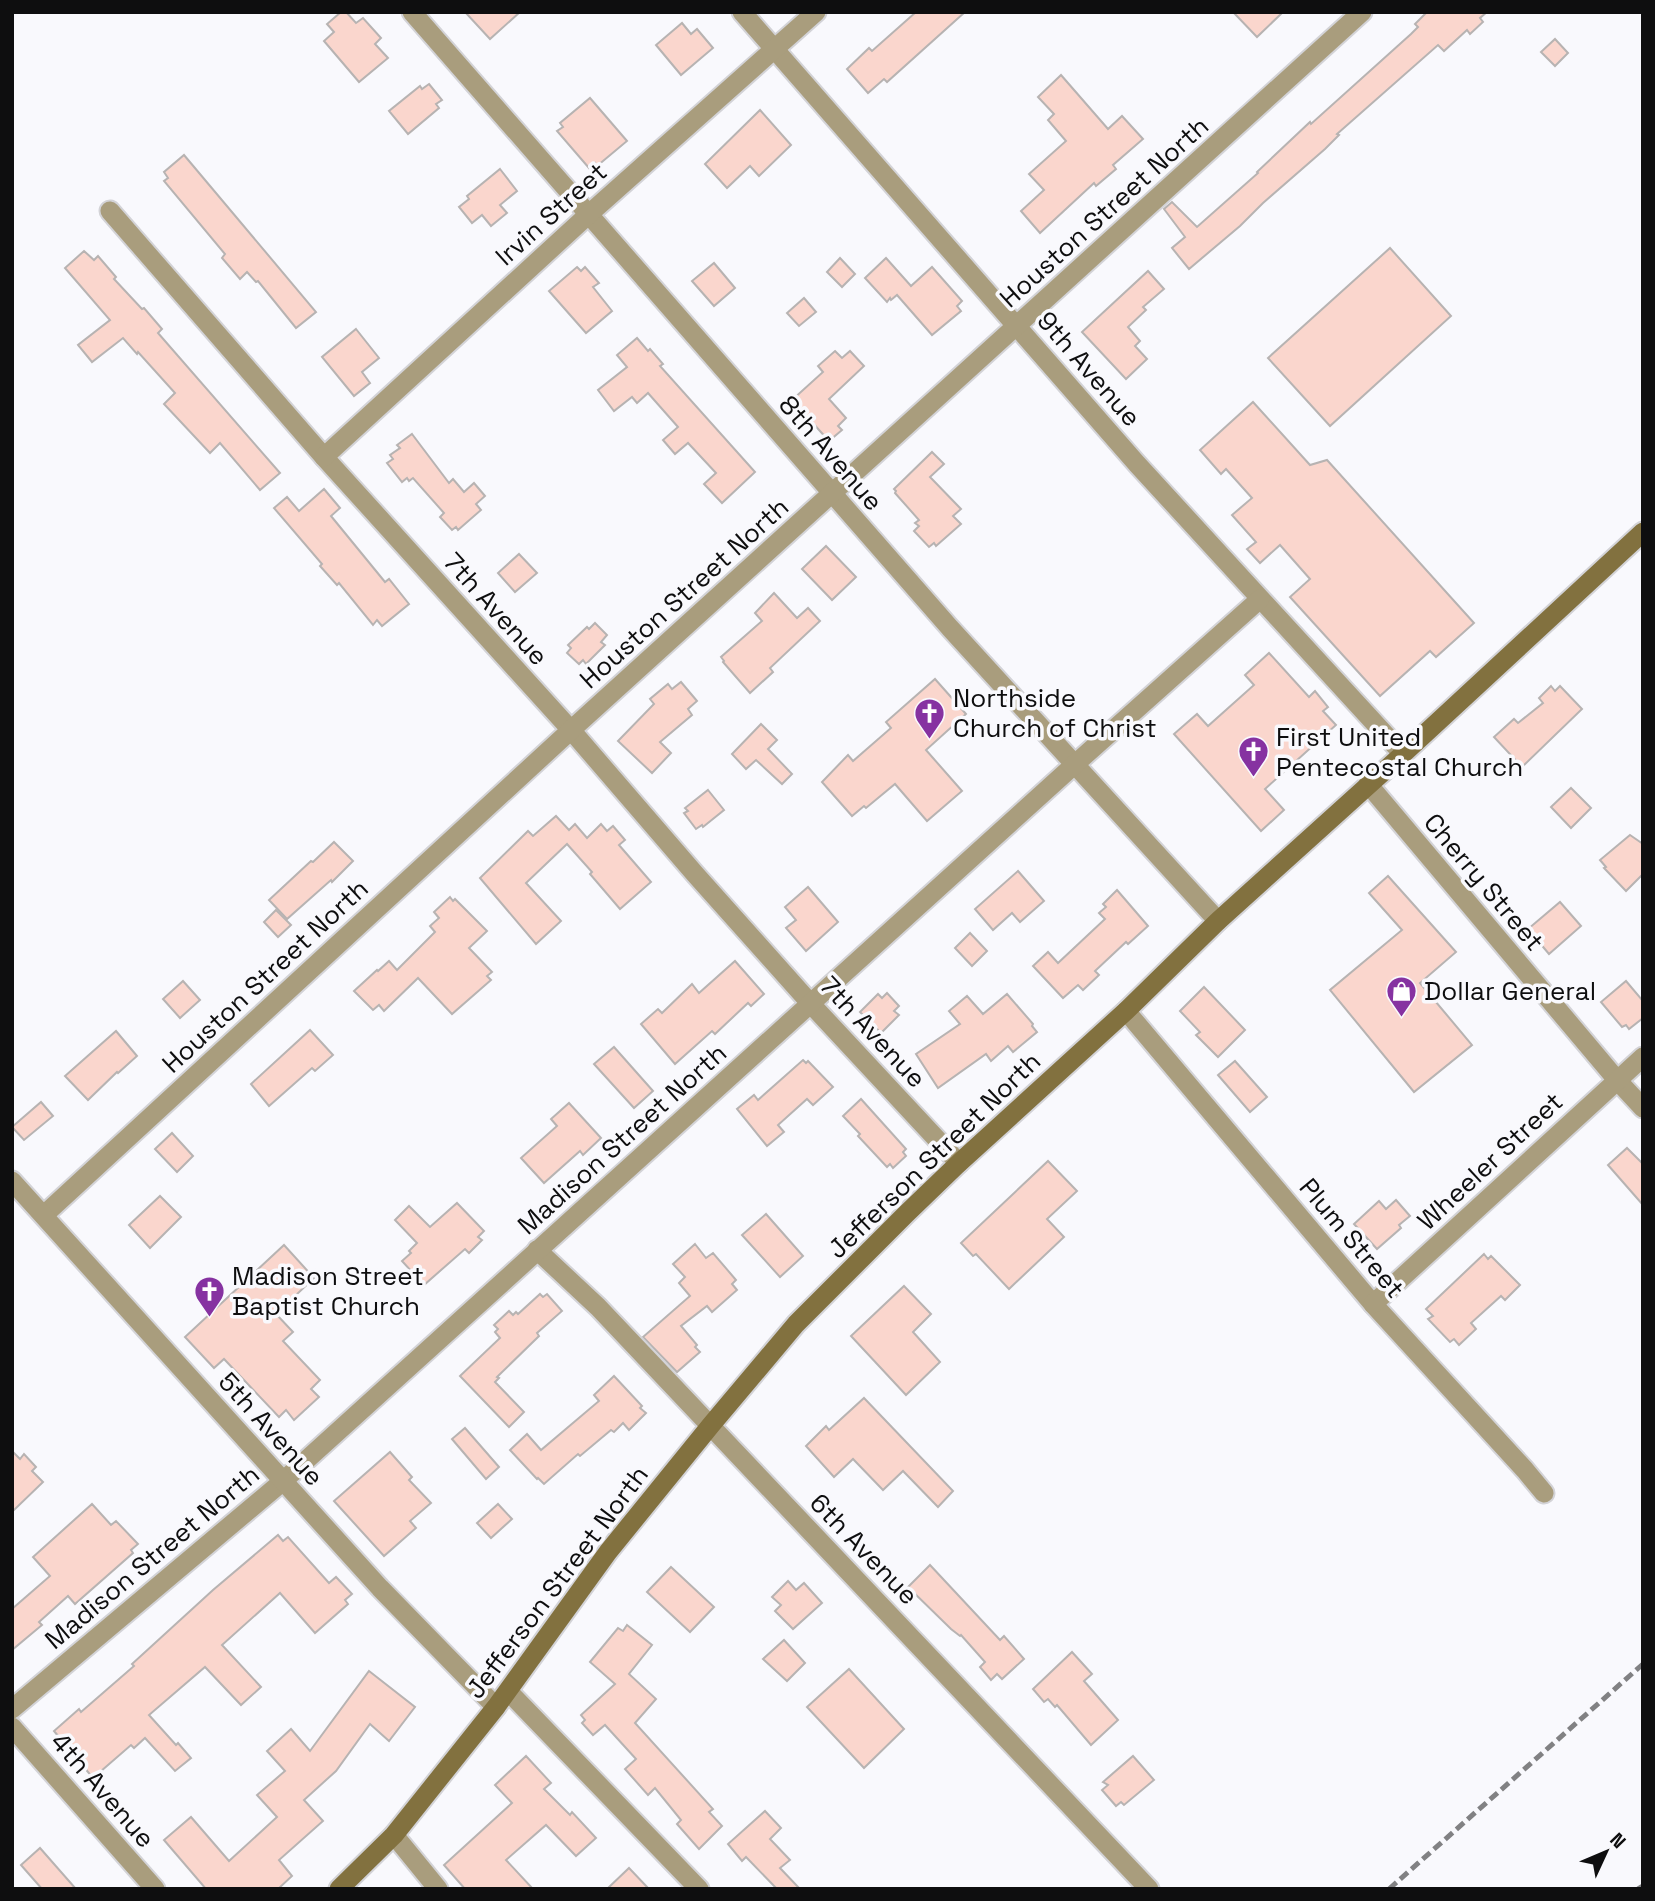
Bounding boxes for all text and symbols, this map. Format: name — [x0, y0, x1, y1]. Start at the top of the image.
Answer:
street label: Houston Street North — [992, 109, 1216, 315]
street label: Irvin Street — [488, 155, 614, 273]
street label: 9th Avenue — [1030, 304, 1148, 434]
street label: 8th Avenue — [772, 388, 890, 518]
street label: Houston Street North — [572, 490, 796, 696]
street label: 7th Avenue — [436, 545, 556, 673]
place label: Northside Church of Christ — [953, 681, 1157, 745]
church icon: Northside Church of Christ — [913, 696, 947, 740]
place label: First United Pentecostal Church — [1276, 720, 1523, 784]
church icon: First United Pentecostal Church — [1236, 735, 1270, 779]
street label: Cherry Street — [1416, 806, 1552, 958]
street label: Houston Street North — [155, 872, 375, 1080]
street label: 7th Avenue — [813, 969, 933, 1095]
shop icon: Dollar General — [1384, 974, 1418, 1018]
place label: Dollar General — [1424, 974, 1596, 1008]
street label: Madison Street North — [510, 1036, 734, 1242]
street label: Jefferson Street North — [820, 1044, 1048, 1266]
street label: Wheeler Street — [1410, 1085, 1570, 1237]
street label: Plum Street — [1292, 1171, 1412, 1305]
place label: Madison Street Baptist Church — [232, 1259, 424, 1323]
church icon: Madison Street Baptist Church — [192, 1274, 226, 1318]
street label: 5th Avenue — [211, 1365, 331, 1493]
street label: Madison Street North — [38, 1457, 266, 1657]
street label: Jefferson Street North — [458, 1459, 656, 1705]
street label: 6th Avenue — [802, 1486, 926, 1612]
street label: 4th Avenue — [43, 1725, 163, 1855]
north arrow — [1571, 1817, 1641, 1887]
text: N — [1604, 1827, 1631, 1854]

